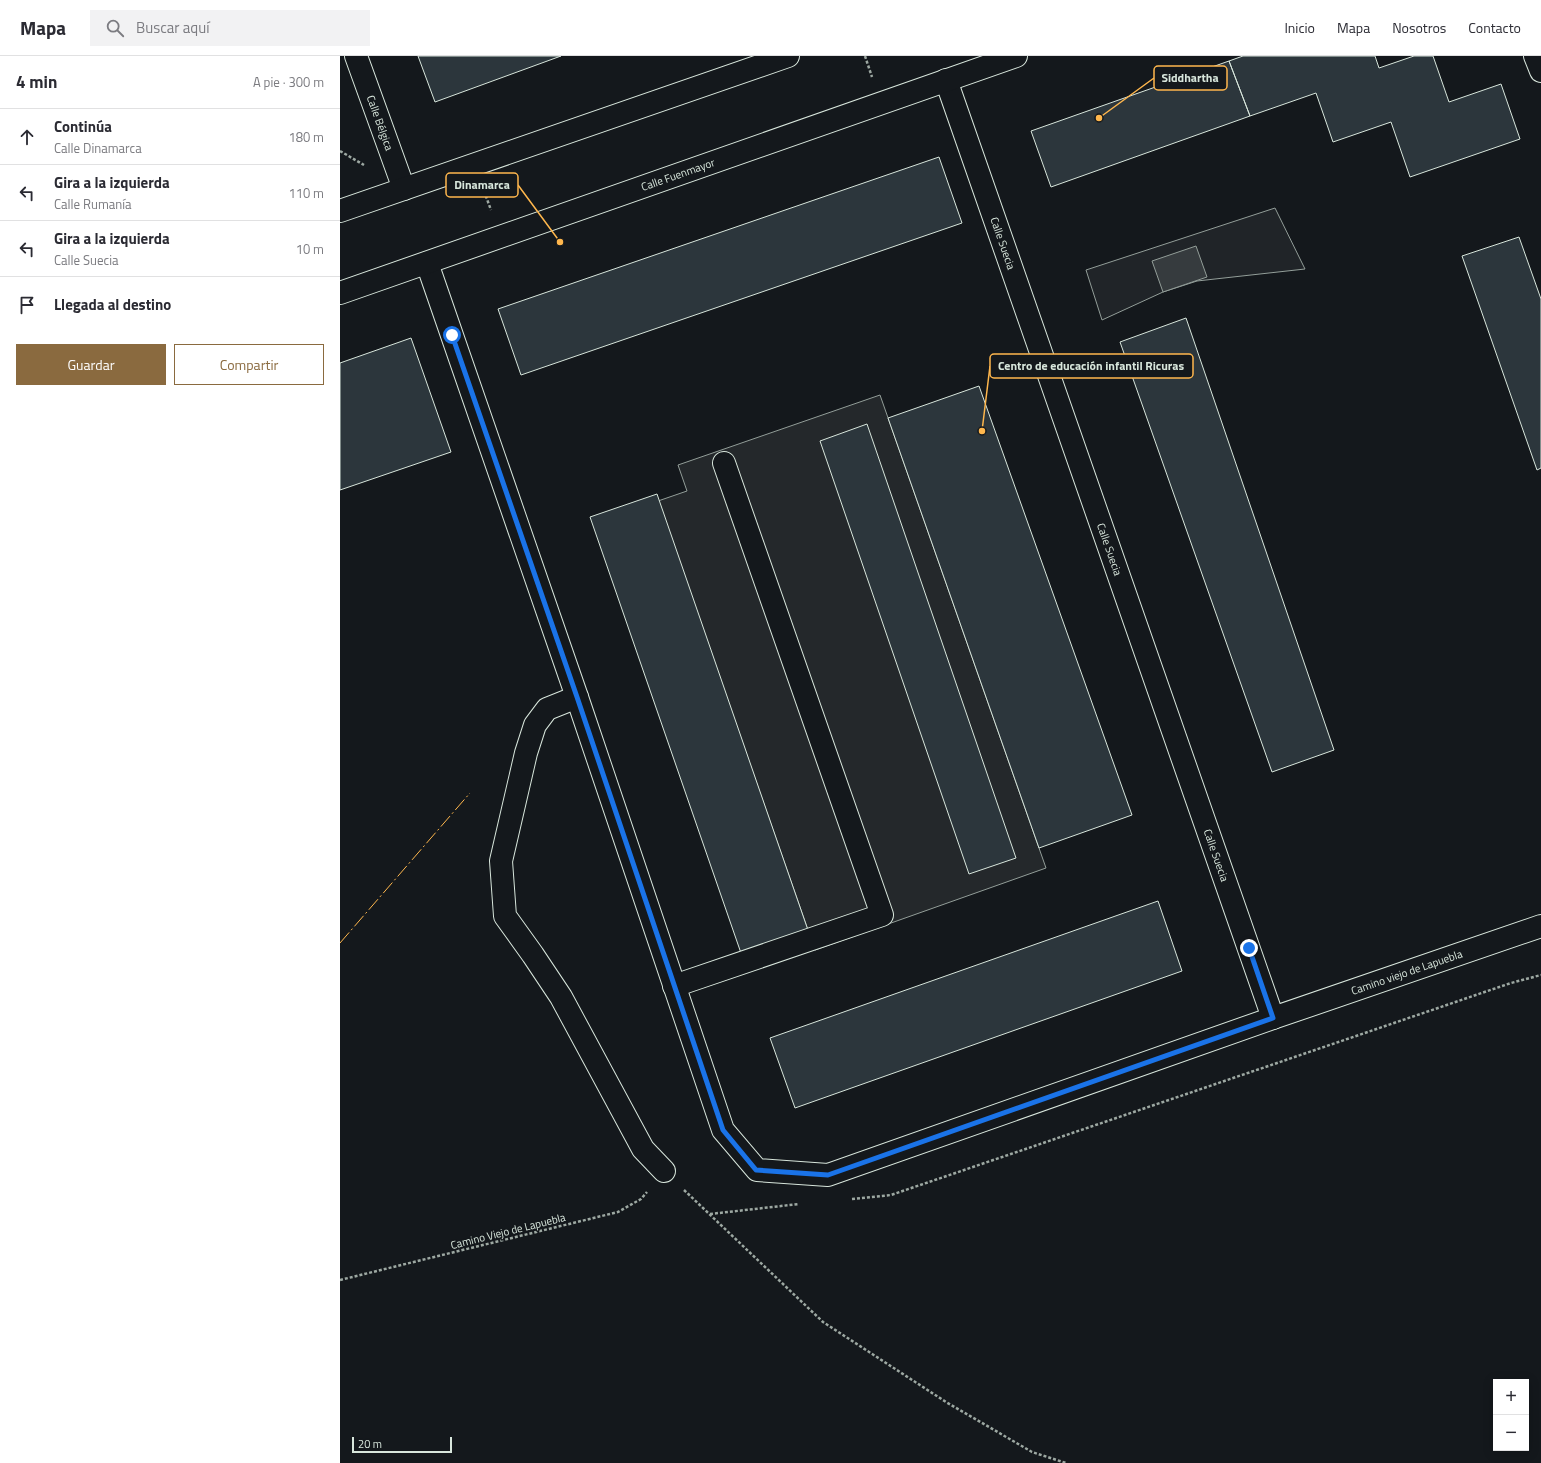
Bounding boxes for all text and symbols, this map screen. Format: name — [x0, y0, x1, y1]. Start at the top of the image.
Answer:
search box — [90, 10, 370, 46]
text: Mapa — [20, 13, 66, 42]
text: Buscar aquí — [136, 16, 209, 39]
icon: search — [104, 17, 126, 39]
text: Inicio — [1284, 17, 1315, 38]
text: Mapa — [1337, 17, 1370, 38]
text: Nosotros — [1392, 17, 1446, 38]
text: Contacto — [1468, 17, 1521, 38]
callout: Siddhartha — [1154, 66, 1227, 90]
text: Siddhartha — [1161, 68, 1219, 87]
text: 4 min — [16, 69, 57, 95]
text: A pie · 300 m — [253, 72, 324, 92]
street label: Calle Bélgica — [363, 93, 398, 153]
text: Continúa — [54, 115, 112, 138]
icon: ahead — [16, 126, 38, 148]
text: 180 m — [288, 127, 324, 147]
text: Calle Dinamarca — [54, 138, 142, 158]
street label: Calle Fuenmayor — [639, 154, 717, 195]
text: Gira a la izquierda — [54, 171, 170, 194]
callout: Dinamarca — [446, 173, 518, 197]
text: Dinamarca — [454, 175, 510, 194]
icon: left — [16, 182, 38, 204]
text: 110 m — [288, 183, 324, 203]
text: Calle Rumanía — [54, 194, 132, 214]
street label: Calle Suecia — [986, 215, 1020, 272]
text: Gira a la izquierda — [54, 227, 170, 250]
icon: left — [16, 238, 38, 260]
text: 10 m — [296, 239, 324, 259]
text: Calle Suecia — [54, 250, 119, 270]
text: Llegada al destino — [54, 293, 171, 316]
icon: arrive — [16, 294, 38, 316]
route start — [443, 326, 461, 344]
button: Guardar — [16, 344, 166, 385]
button: Compartir — [174, 344, 324, 385]
callout: Centro de educación infantil Ricuras — [990, 354, 1193, 378]
text: Centro de educación infantil Ricuras — [998, 356, 1184, 375]
street label: Calle Suecia — [1093, 521, 1126, 578]
street label: Calle Suecia — [1200, 827, 1233, 884]
route end — [1240, 939, 1258, 957]
street label: Camino viejo de Lapuebla — [1349, 945, 1465, 999]
street label: Camino Viejo de Lapuebla — [449, 1209, 568, 1253]
map controls — [1493, 1379, 1529, 1451]
button: + — [1493, 1379, 1529, 1415]
button: − — [1493, 1415, 1529, 1451]
scale bar — [352, 1435, 452, 1454]
text: 20 m — [358, 1436, 382, 1452]

